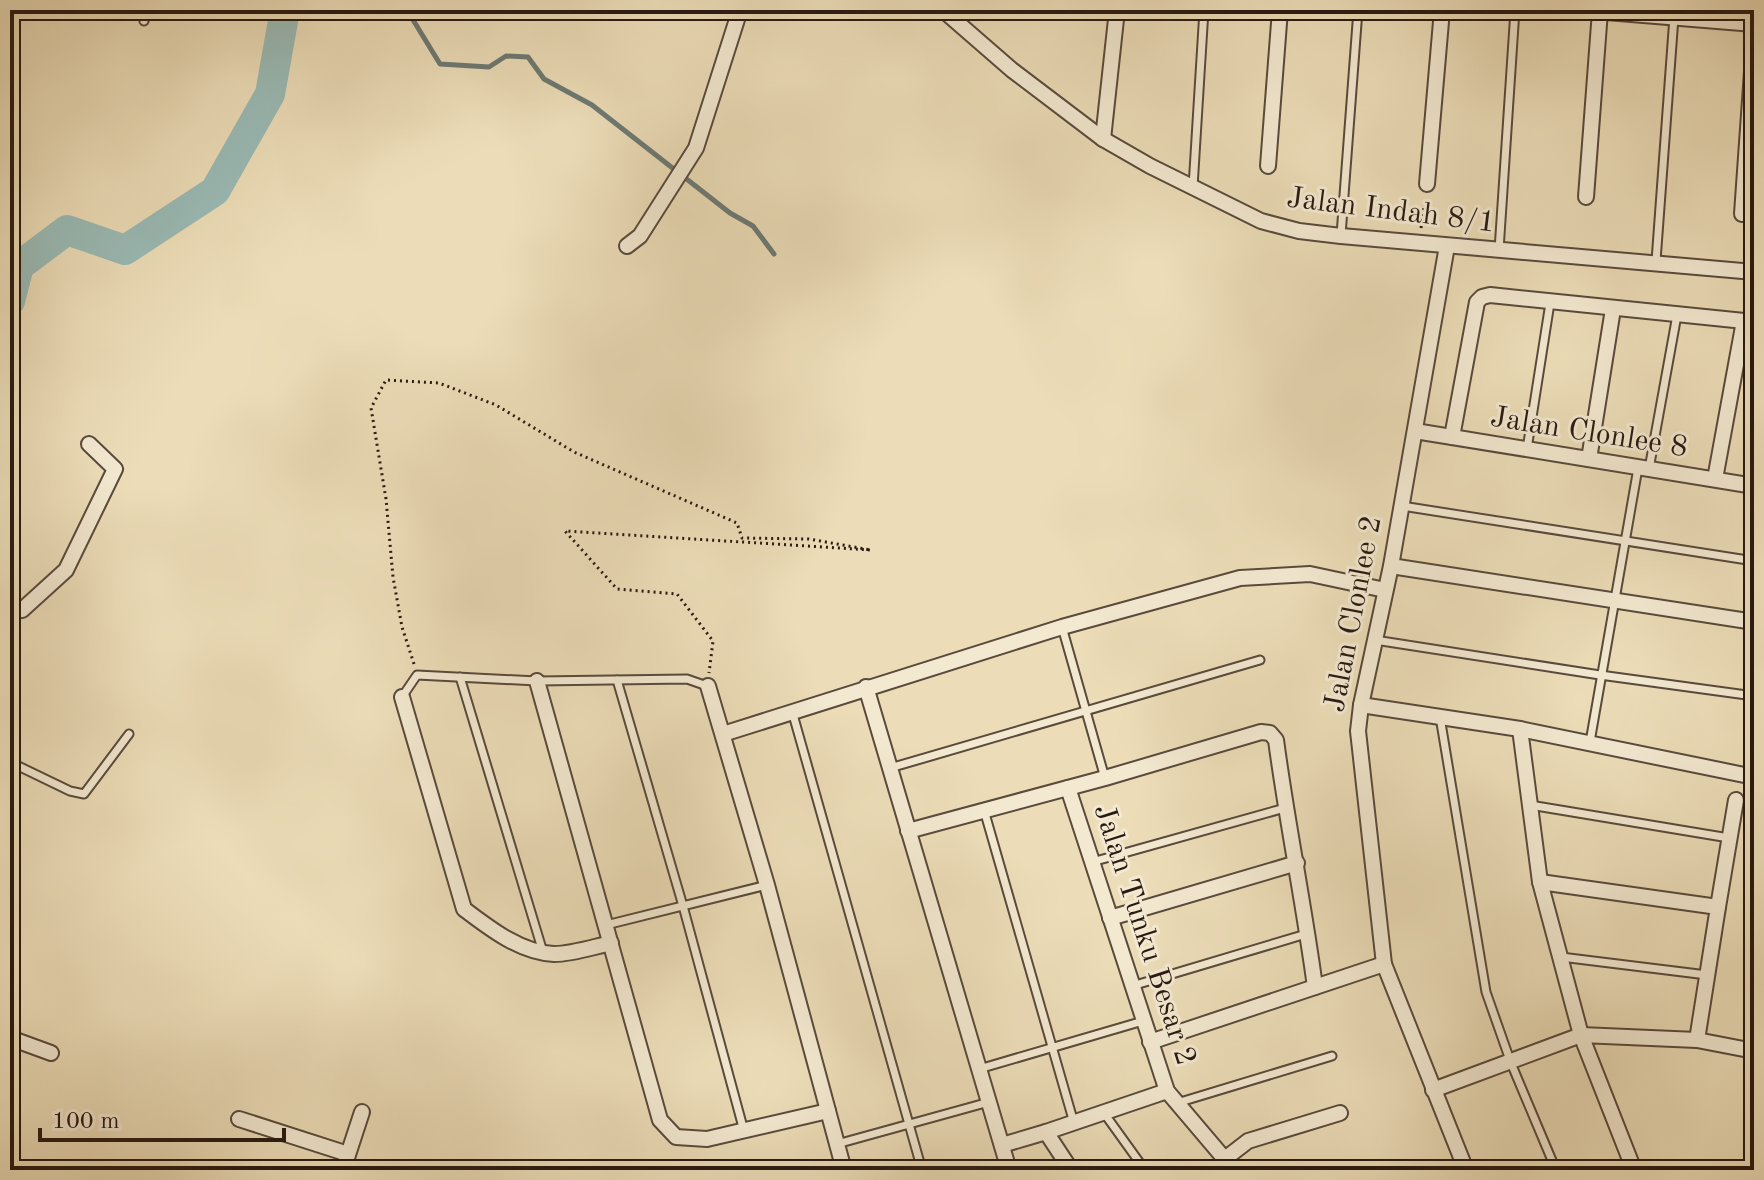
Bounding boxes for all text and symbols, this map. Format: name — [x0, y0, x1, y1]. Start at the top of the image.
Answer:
street label: Jalan Indah 8/1 — [1285, 183, 1497, 239]
street label: Jalan Clonlee 8 — [1488, 403, 1690, 463]
street label: Jalan Clonlee 2 — [1320, 513, 1388, 715]
street label: Jalan Tunku Besar 2 — [1088, 801, 1200, 1069]
scale bar — [40, 1092, 284, 1142]
text: 100 m — [52, 1110, 120, 1134]

